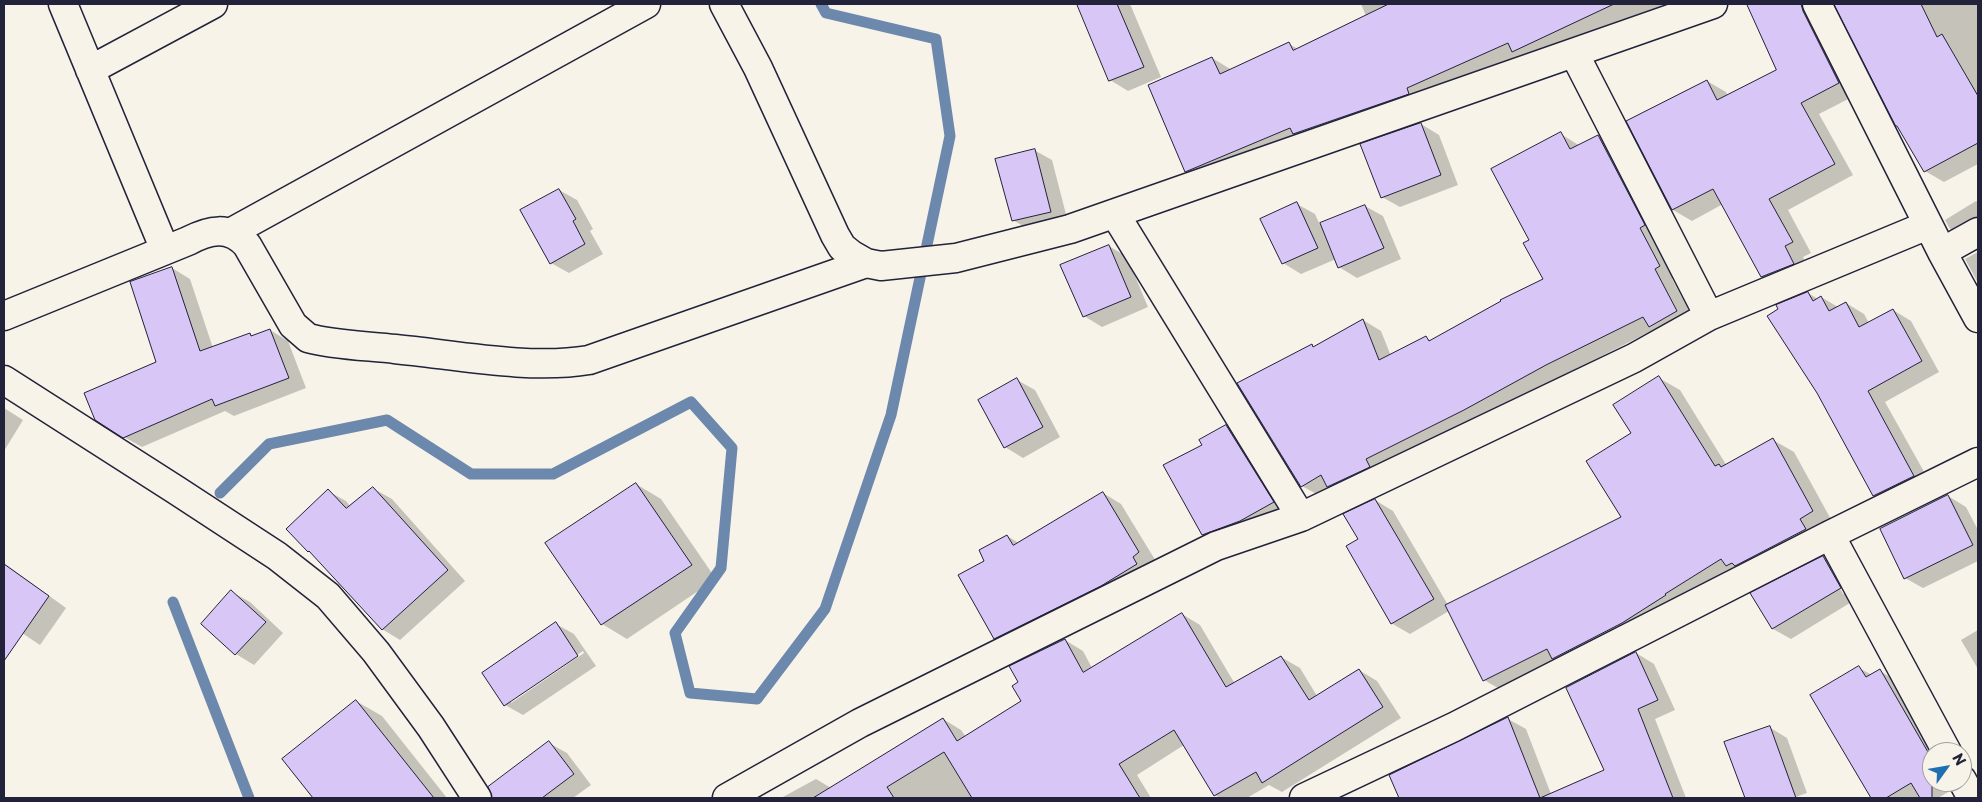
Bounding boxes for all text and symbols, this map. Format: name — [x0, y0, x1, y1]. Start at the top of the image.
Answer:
north arrow — [1922, 742, 1972, 792]
text: N — [1947, 749, 1971, 770]

